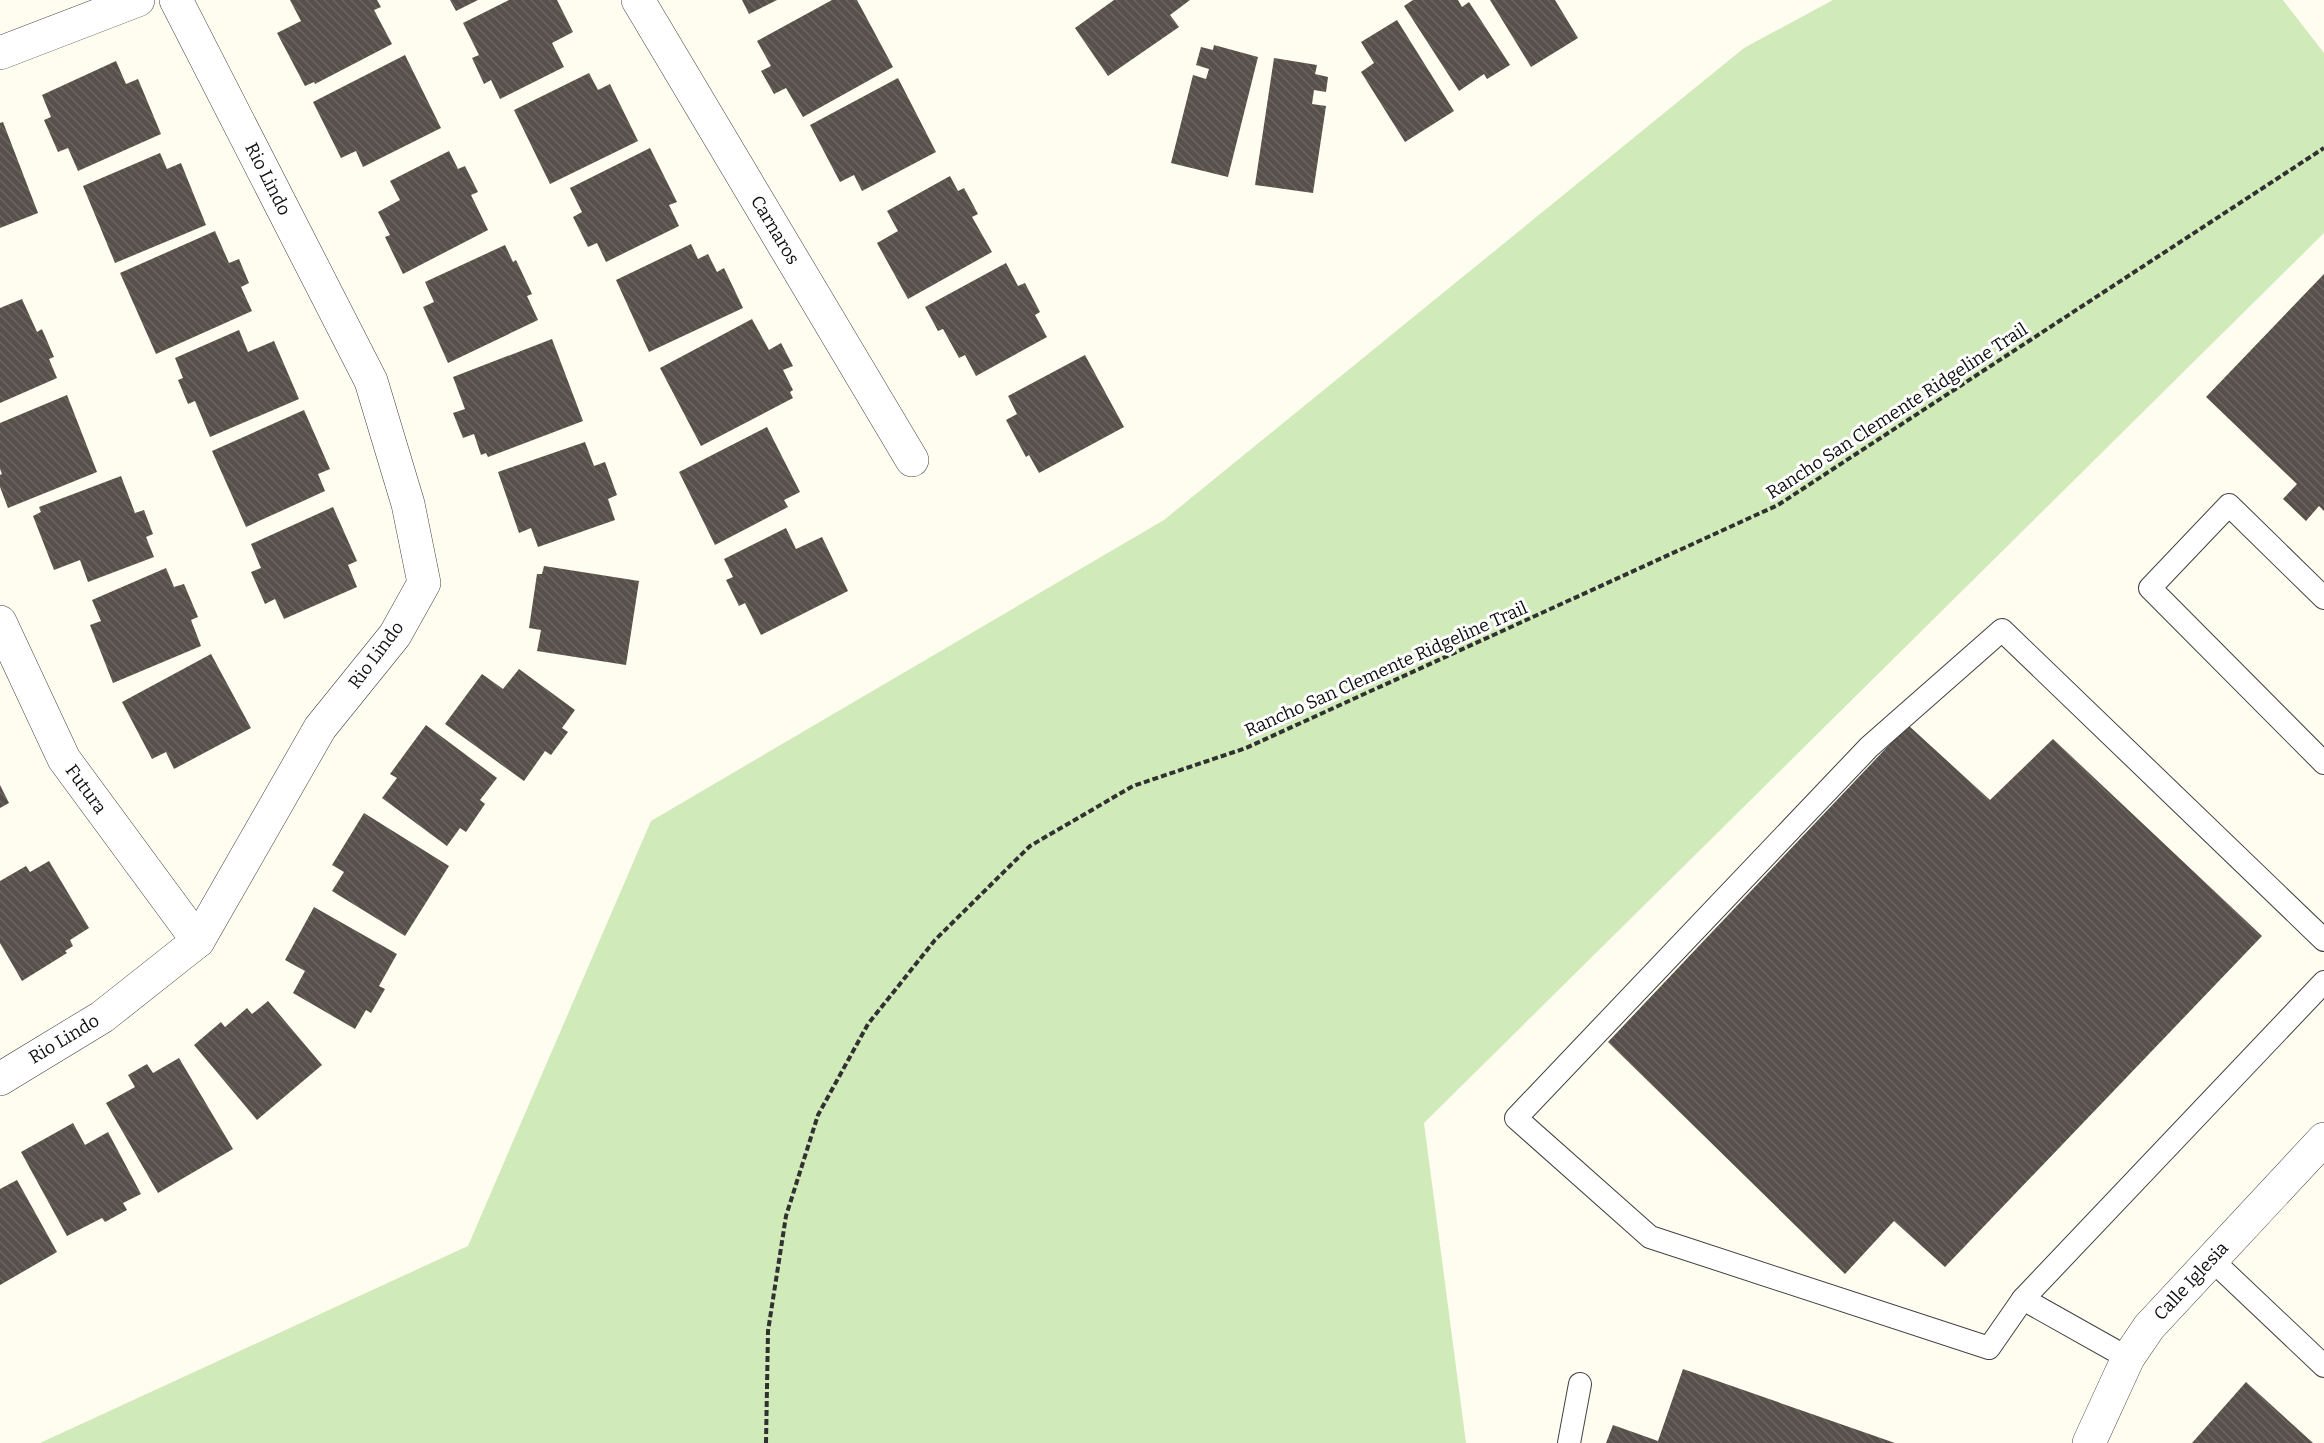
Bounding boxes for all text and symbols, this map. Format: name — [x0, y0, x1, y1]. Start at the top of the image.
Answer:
street label: Rio Lindo — [240, 139, 296, 219]
street label: Carnaros — [746, 192, 804, 268]
street label: Rancho San Clemente Ridgeline Trail — [1762, 318, 2032, 504]
street label: Rancho San Clemente Ridgeline Trail — [1241, 597, 1531, 741]
street label: Rio Lindo — [344, 617, 408, 693]
street label: Futura — [61, 760, 111, 818]
street label: Rio Lindo — [25, 1009, 103, 1069]
street label: Calle Iglesia — [2149, 1237, 2233, 1325]

